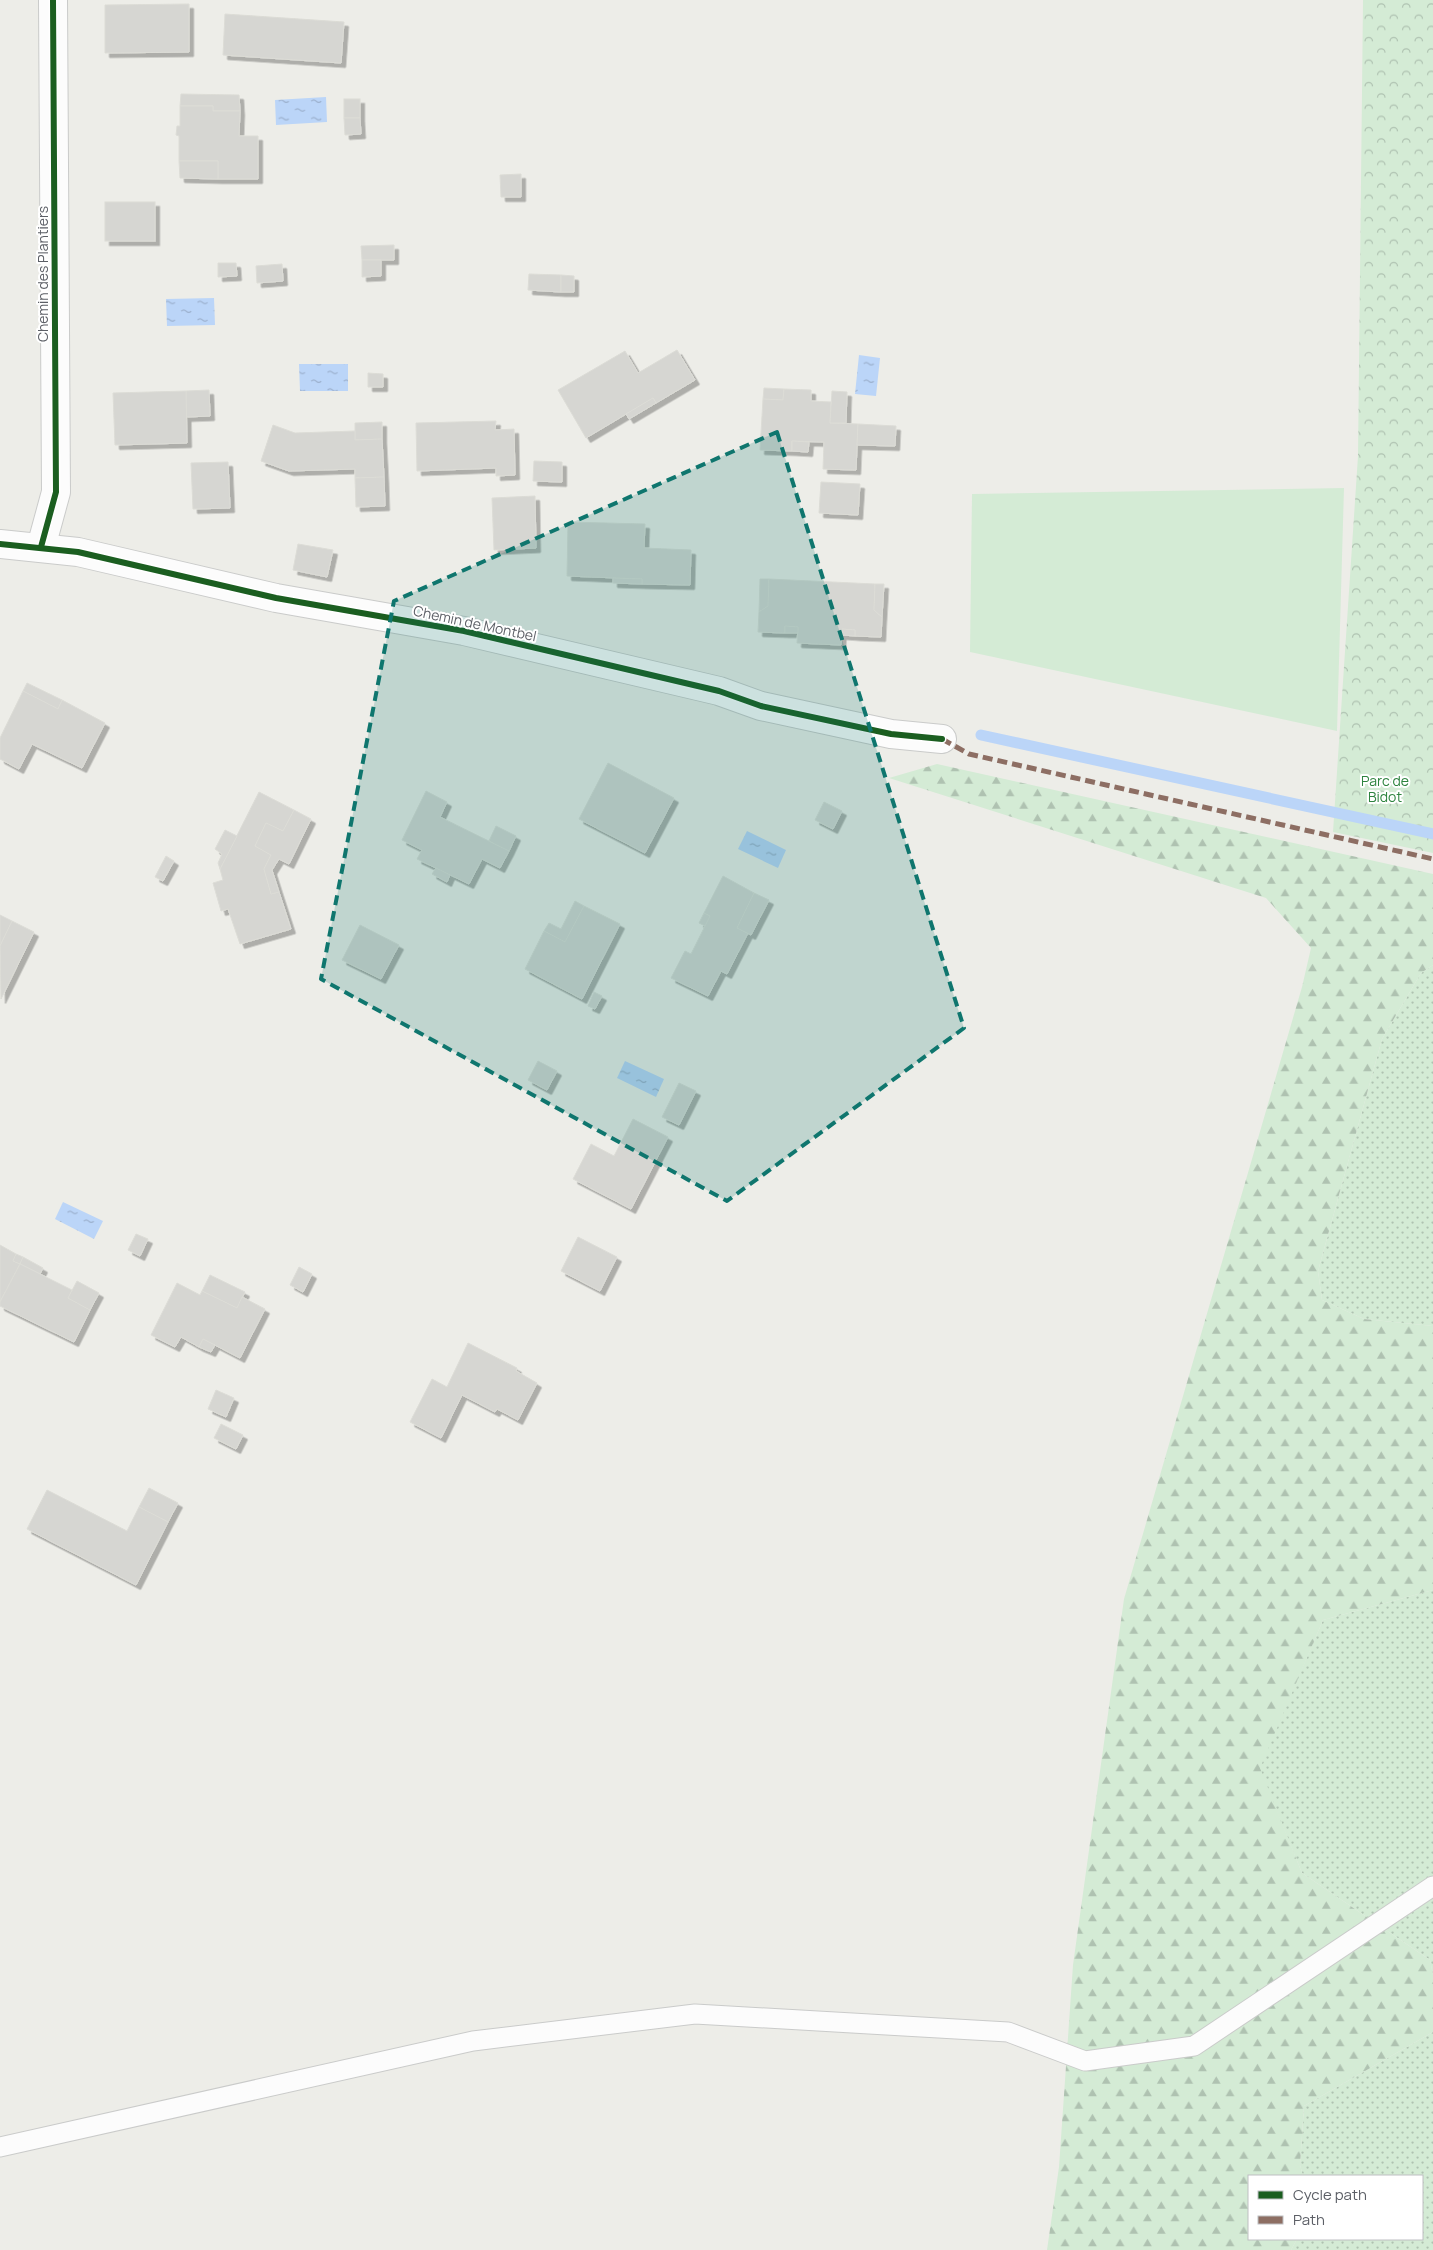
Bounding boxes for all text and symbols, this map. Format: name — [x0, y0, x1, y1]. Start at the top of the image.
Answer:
street label: Chemin des Plantiers — [33, 206, 52, 342]
street label: Chemin de Montbel — [412, 601, 538, 645]
park label: Parc de Bidot — [1361, 771, 1409, 806]
legend — [1248, 2175, 1423, 2240]
text: Cycle path — [1293, 2184, 1367, 2205]
text: Path — [1293, 2209, 1325, 2230]

